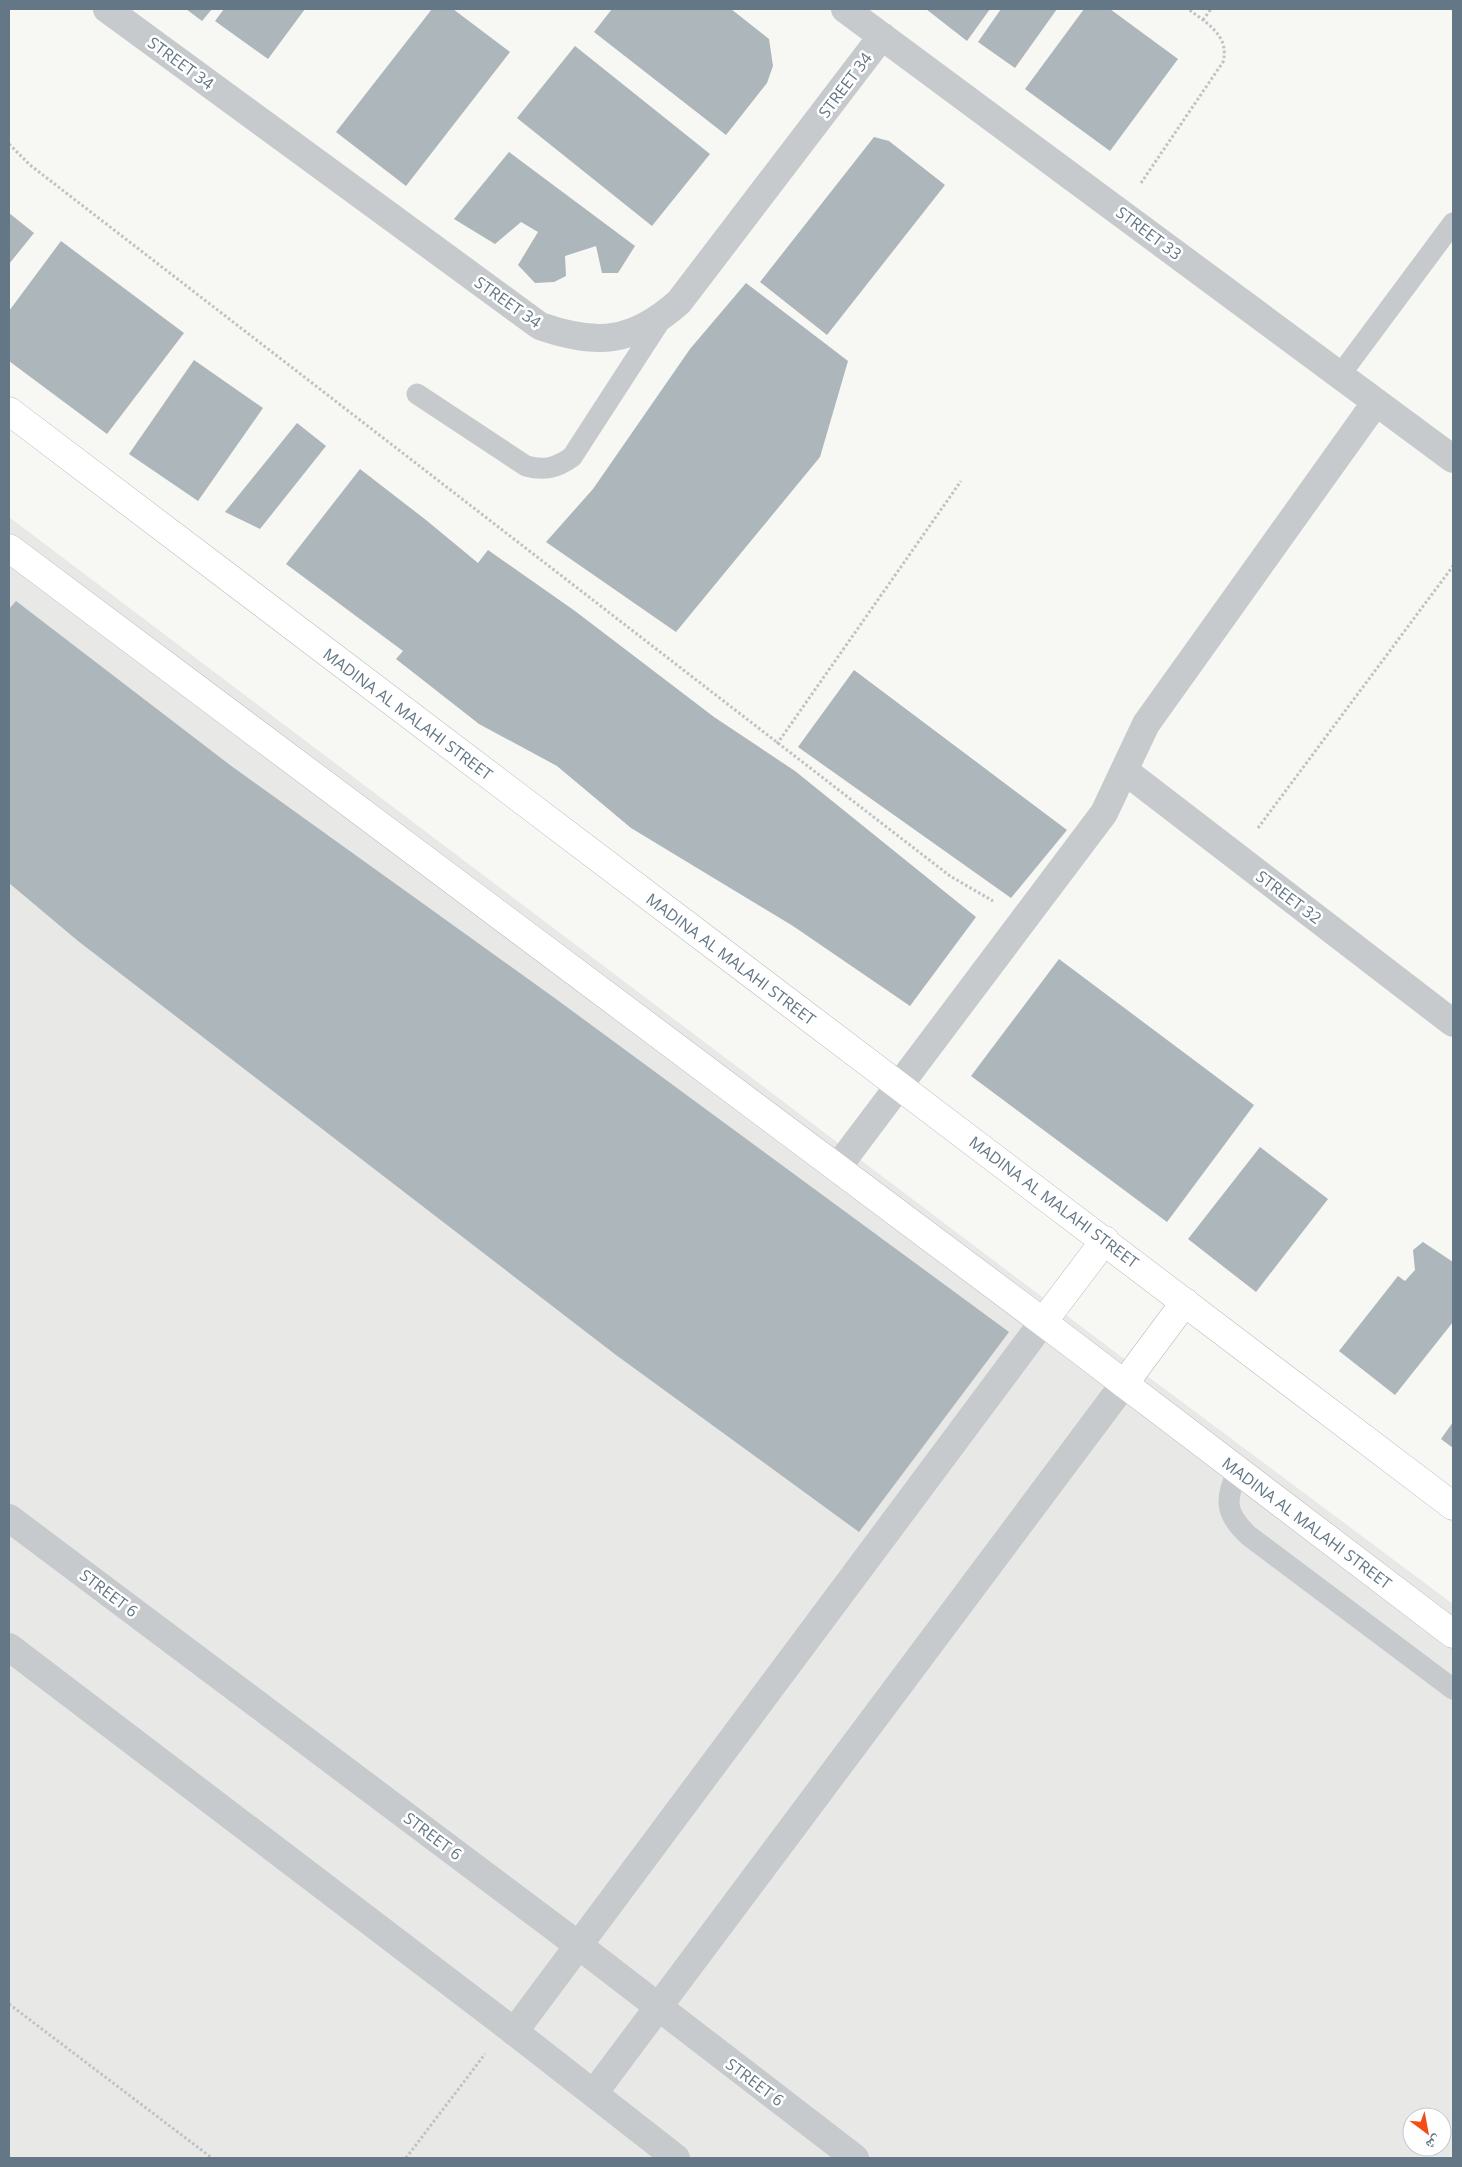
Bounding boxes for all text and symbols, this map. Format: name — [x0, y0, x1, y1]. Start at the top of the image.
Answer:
street label: STREET 34 — [144, 32, 218, 94]
street label: STREET 34 — [813, 48, 877, 122]
street label: STREET 33 — [1112, 201, 1186, 265]
street label: STREET 34 — [470, 271, 546, 333]
street label: MADINA AL MALAHI STREET — [319, 643, 497, 785]
street label: STREET 32 — [1252, 865, 1326, 929]
street label: MADINA AL MALAHI STREET — [642, 888, 820, 1030]
street label: MADINA AL MALAHI STREET — [965, 1131, 1143, 1273]
street label: MADINA AL MALAHI STREET — [1218, 1452, 1396, 1594]
street label: STREET 6 — [75, 1564, 143, 1622]
street label: STREET 6 — [399, 1807, 467, 1865]
street label: STREET 6 — [721, 2053, 789, 2111]
north arrow — [1402, 2107, 1452, 2157]
text: ش — [1423, 2131, 1445, 2156]

